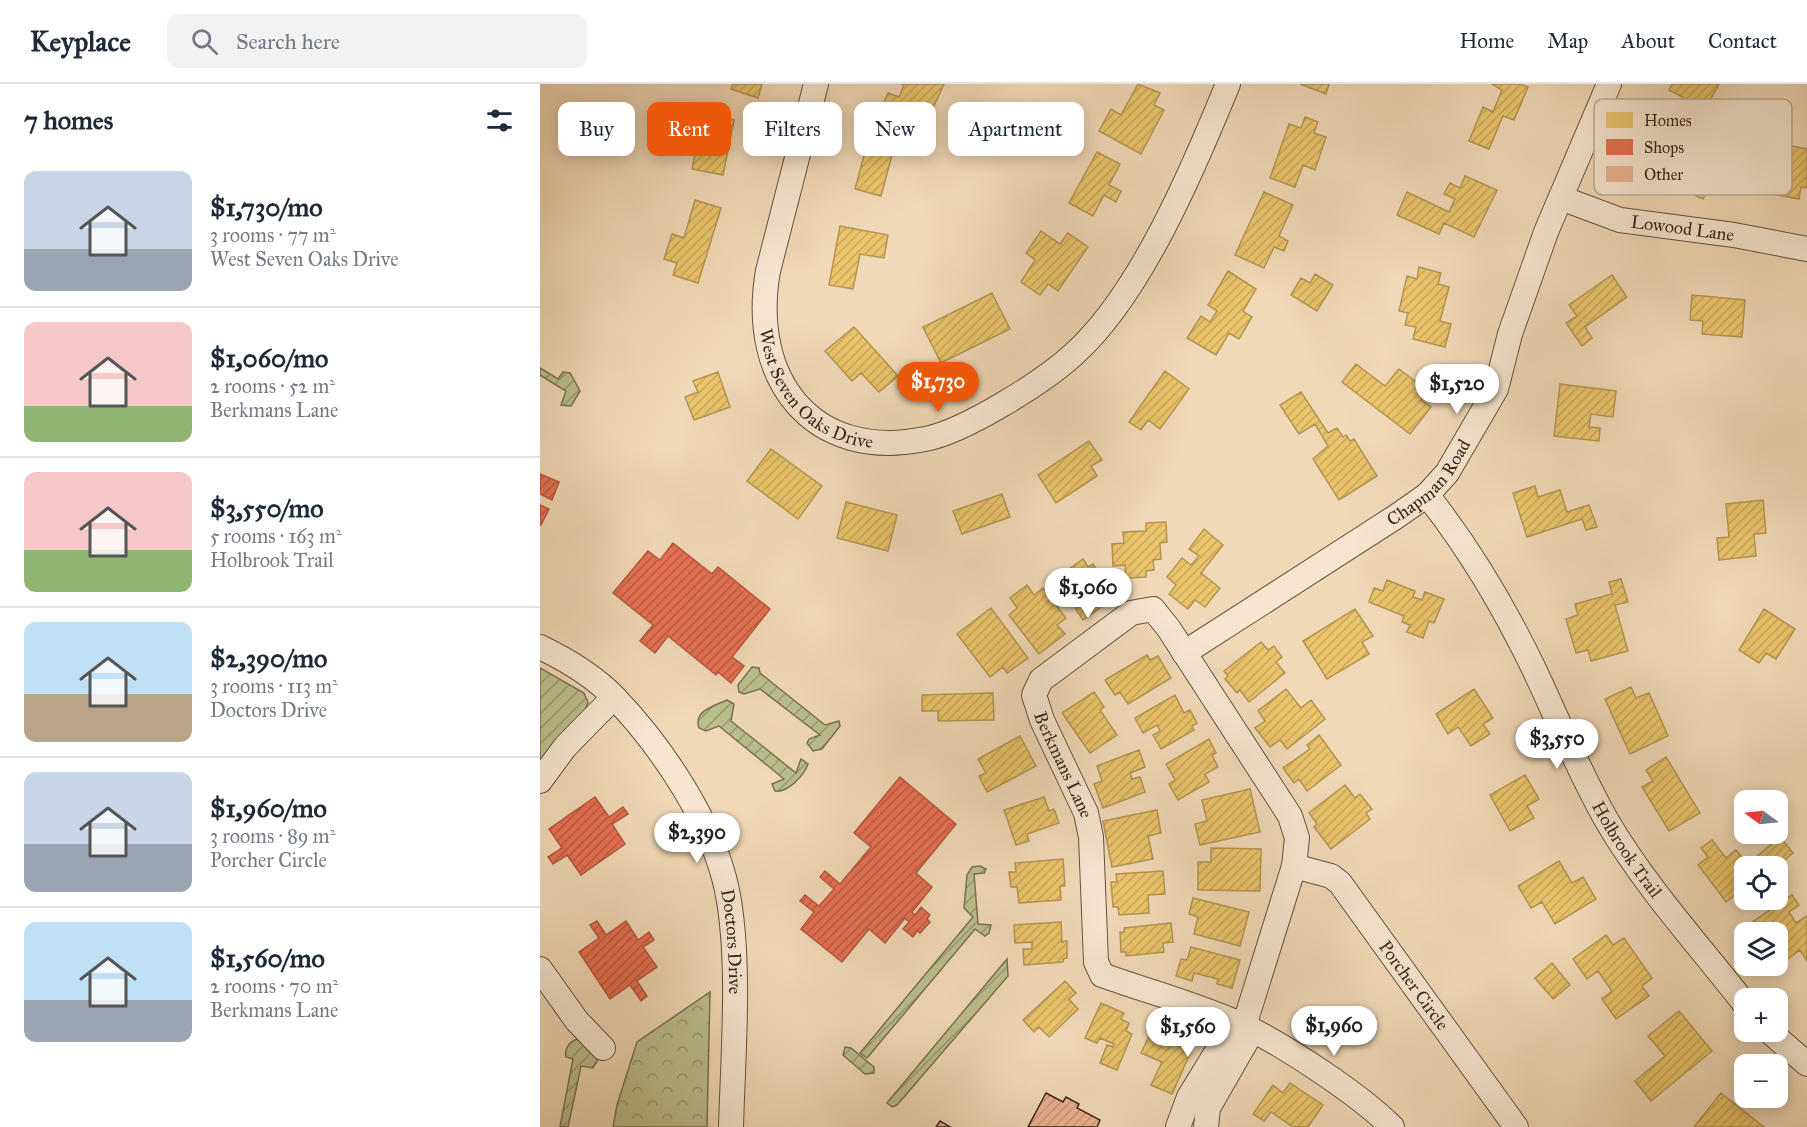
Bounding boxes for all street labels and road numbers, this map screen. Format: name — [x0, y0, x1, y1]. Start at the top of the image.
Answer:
street label: Lowood Lane — [1630, 211, 1735, 246]
street label: West Seven Oaks Drive — [755, 327, 874, 453]
street label: Chapman Road — [1383, 435, 1475, 531]
street label: Berkmans Lane — [1029, 709, 1098, 820]
street label: Holbrook Trail — [1587, 797, 1667, 902]
street label: Doctors Drive — [716, 887, 746, 994]
street label: Porcher Circle — [1374, 936, 1454, 1035]

